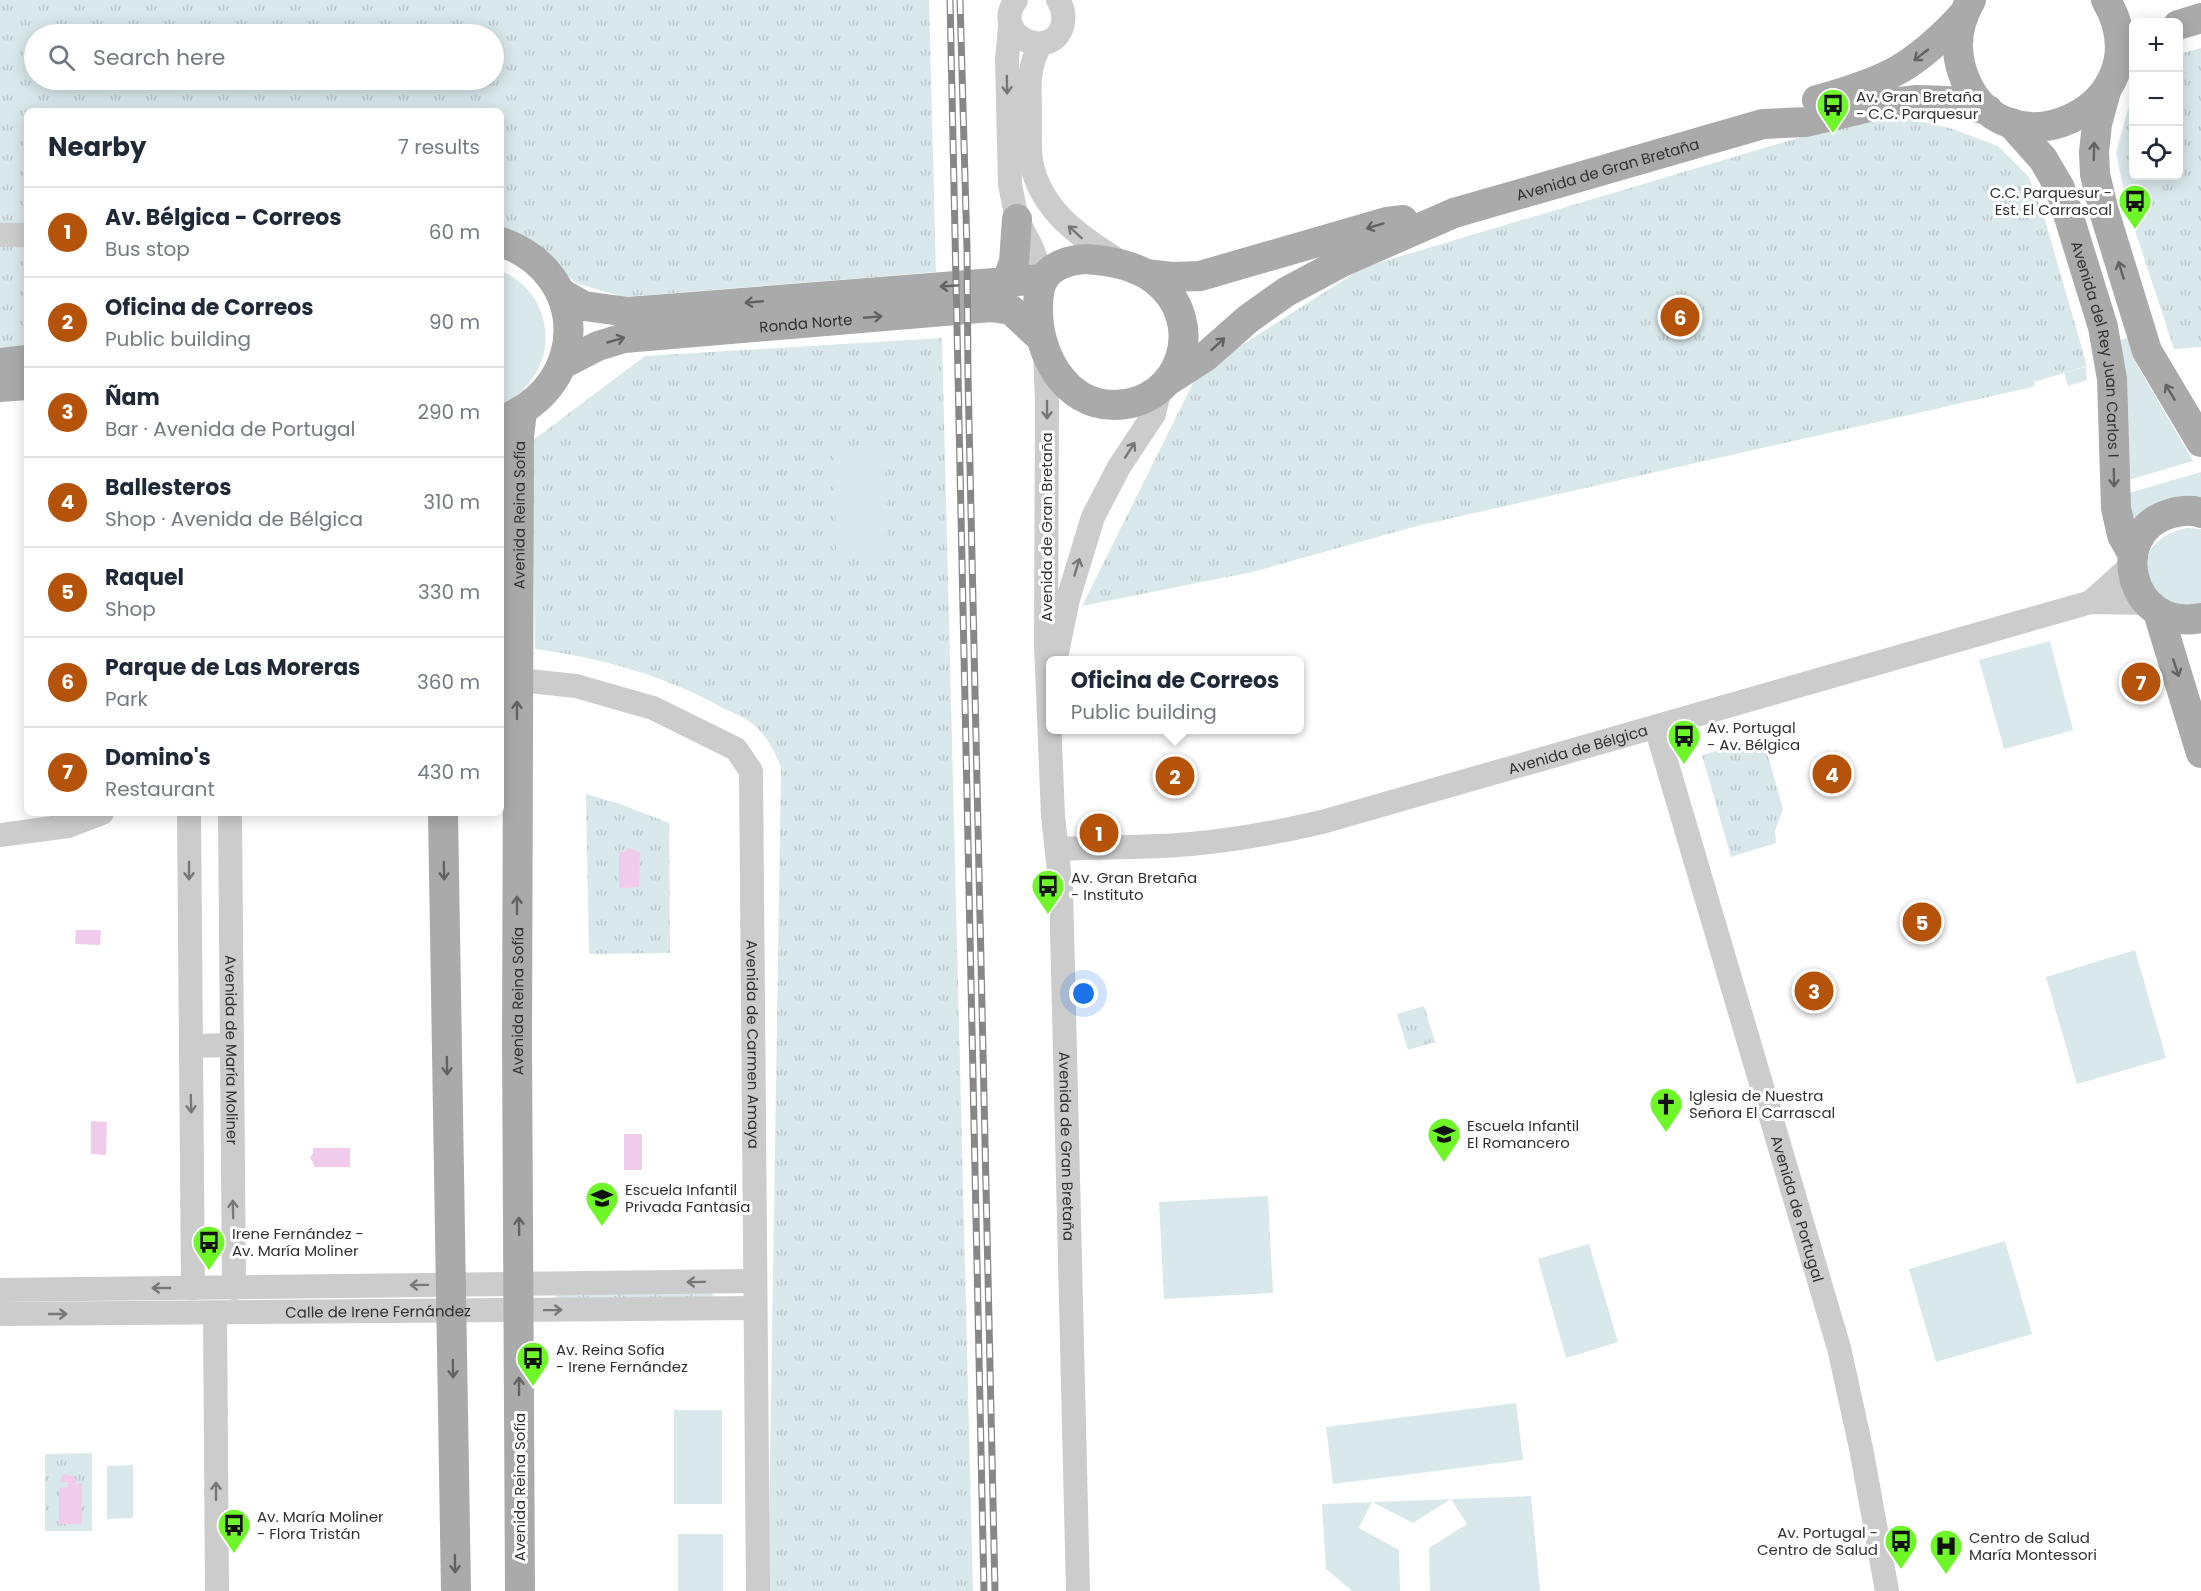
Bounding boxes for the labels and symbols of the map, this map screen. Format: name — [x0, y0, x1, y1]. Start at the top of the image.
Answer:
one-way arrow — [1913, 49, 1929, 62]
one-way arrow — [1001, 74, 1013, 94]
place label: Av. Gran Bretaña - C.C. Parquesur — [1856, 86, 1982, 124]
bus stop icon: Av. Gran Bretaña - C.C. Parquesur — [1815, 87, 1851, 134]
street label: Avenida de Gran Bretaña — [1514, 132, 1701, 205]
one-way arrow — [2088, 141, 2100, 161]
place label: C.C. Parquesur - Est. El Carrascal — [1990, 182, 2112, 220]
bus stop icon: C.C. Parquesur - Est. El Carrascal — [2117, 183, 2153, 230]
one-way arrow — [1366, 221, 1385, 232]
one-way arrow — [1068, 225, 1083, 239]
street label: Avenida del Rey Juan Carlos I — [2066, 238, 2125, 458]
one-way arrow — [2115, 261, 2126, 280]
one-way arrow — [939, 281, 959, 292]
pin: 6 — [1660, 294, 1700, 340]
one-way arrow — [745, 296, 765, 307]
street label: Ronda Norte — [758, 308, 853, 337]
one-way arrow — [862, 311, 882, 322]
one-way arrow — [606, 334, 625, 345]
one-way arrow — [1210, 338, 1225, 352]
one-way arrow — [2164, 384, 2176, 401]
one-way arrow — [1041, 399, 1053, 419]
street label: Avenida de Gran Bretaña — [1036, 432, 1057, 622]
street label: Avenida Reina Sofía — [508, 441, 529, 589]
one-way arrow — [1123, 442, 1136, 459]
one-way arrow — [2108, 467, 2120, 487]
one-way arrow — [1072, 558, 1083, 577]
one-way arrow — [2172, 658, 2183, 677]
pin: 7 — [2122, 660, 2160, 704]
one-way arrow — [511, 700, 523, 720]
place label: Av. Portugal - Av. Bélgica — [1707, 717, 1800, 755]
bus stop icon: Av. Portugal - Av. Bélgica — [1666, 718, 1702, 765]
street label: Avenida de Bélgica — [1505, 719, 1650, 779]
pin: 4 — [1812, 752, 1852, 796]
pin: 2 — [1156, 754, 1194, 798]
pin: 1 — [1080, 810, 1118, 856]
one-way arrow — [184, 861, 195, 881]
one-way arrow — [438, 861, 450, 881]
place label: Av. Gran Bretaña - Instituto — [1071, 867, 1197, 905]
bus stop icon: Av. Gran Bretaña - Instituto — [1030, 868, 1066, 915]
one-way arrow — [511, 895, 523, 915]
pin: 5 — [1902, 900, 1942, 944]
street label: Avenida Reina Sofía — [506, 927, 528, 1075]
street label: Avenida de Carmen Amaya — [742, 940, 765, 1149]
street label: Avenida de María Moliner — [221, 955, 243, 1145]
pin: 3 — [1794, 968, 1834, 1014]
your location — [1069, 979, 1098, 1008]
street label: Avenida de Gran Bretaña — [1054, 1051, 1080, 1241]
one-way arrow — [441, 1056, 453, 1076]
place label: Iglesia de Nuestra Señora El Carrascal — [1689, 1085, 1835, 1123]
church icon: Iglesia de Nuestra Señora El Carrascal — [1648, 1086, 1684, 1133]
one-way arrow — [185, 1094, 197, 1114]
place label: Escuela Infantil El Romancero — [1467, 1115, 1579, 1153]
school or university icon: Escuela Infantil El Romancero — [1426, 1116, 1462, 1163]
street label: Avenida de Portugal — [1766, 1133, 1829, 1284]
place label: Escuela Infantil Privada Fantasía — [625, 1179, 750, 1217]
school or university icon: Escuela Infantil Privada Fantasía — [584, 1180, 620, 1227]
one-way arrow — [227, 1199, 239, 1219]
one-way arrow — [513, 1216, 524, 1236]
place label: Irene Fernández - Av. María Moliner — [232, 1223, 364, 1261]
bus stop icon: Irene Fernández - Av. María Moliner — [191, 1224, 227, 1271]
one-way arrow — [686, 1276, 706, 1288]
one-way arrow — [409, 1279, 429, 1291]
one-way arrow — [151, 1282, 171, 1294]
street label: Calle de Irene Fernández — [285, 1300, 471, 1322]
one-way arrow — [542, 1304, 562, 1316]
one-way arrow — [48, 1308, 68, 1319]
place label: Av. Reina Sofía - Irene Fernández — [556, 1339, 688, 1377]
bus stop icon: Av. Reina Sofía - Irene Fernández — [515, 1340, 551, 1387]
one-way arrow — [447, 1358, 459, 1378]
one-way arrow — [513, 1376, 525, 1396]
street label: Avenida Reina Sofía — [509, 1413, 530, 1561]
one-way arrow — [210, 1481, 222, 1501]
place label: Av. María Moliner - Flora Tristán — [257, 1506, 384, 1544]
bus stop icon: Av. María Moliner - Flora Tristán — [216, 1507, 252, 1554]
place label: Av. Portugal - Centro de Salud — [1757, 1522, 1878, 1560]
bus stop icon: Av. Portugal - Centro de Salud — [1883, 1523, 1919, 1570]
place label: Centro de Salud María Montessori — [1969, 1527, 2097, 1565]
hospital icon: Centro de Salud María Montessori — [1928, 1528, 1964, 1575]
one-way arrow — [450, 1553, 461, 1573]

